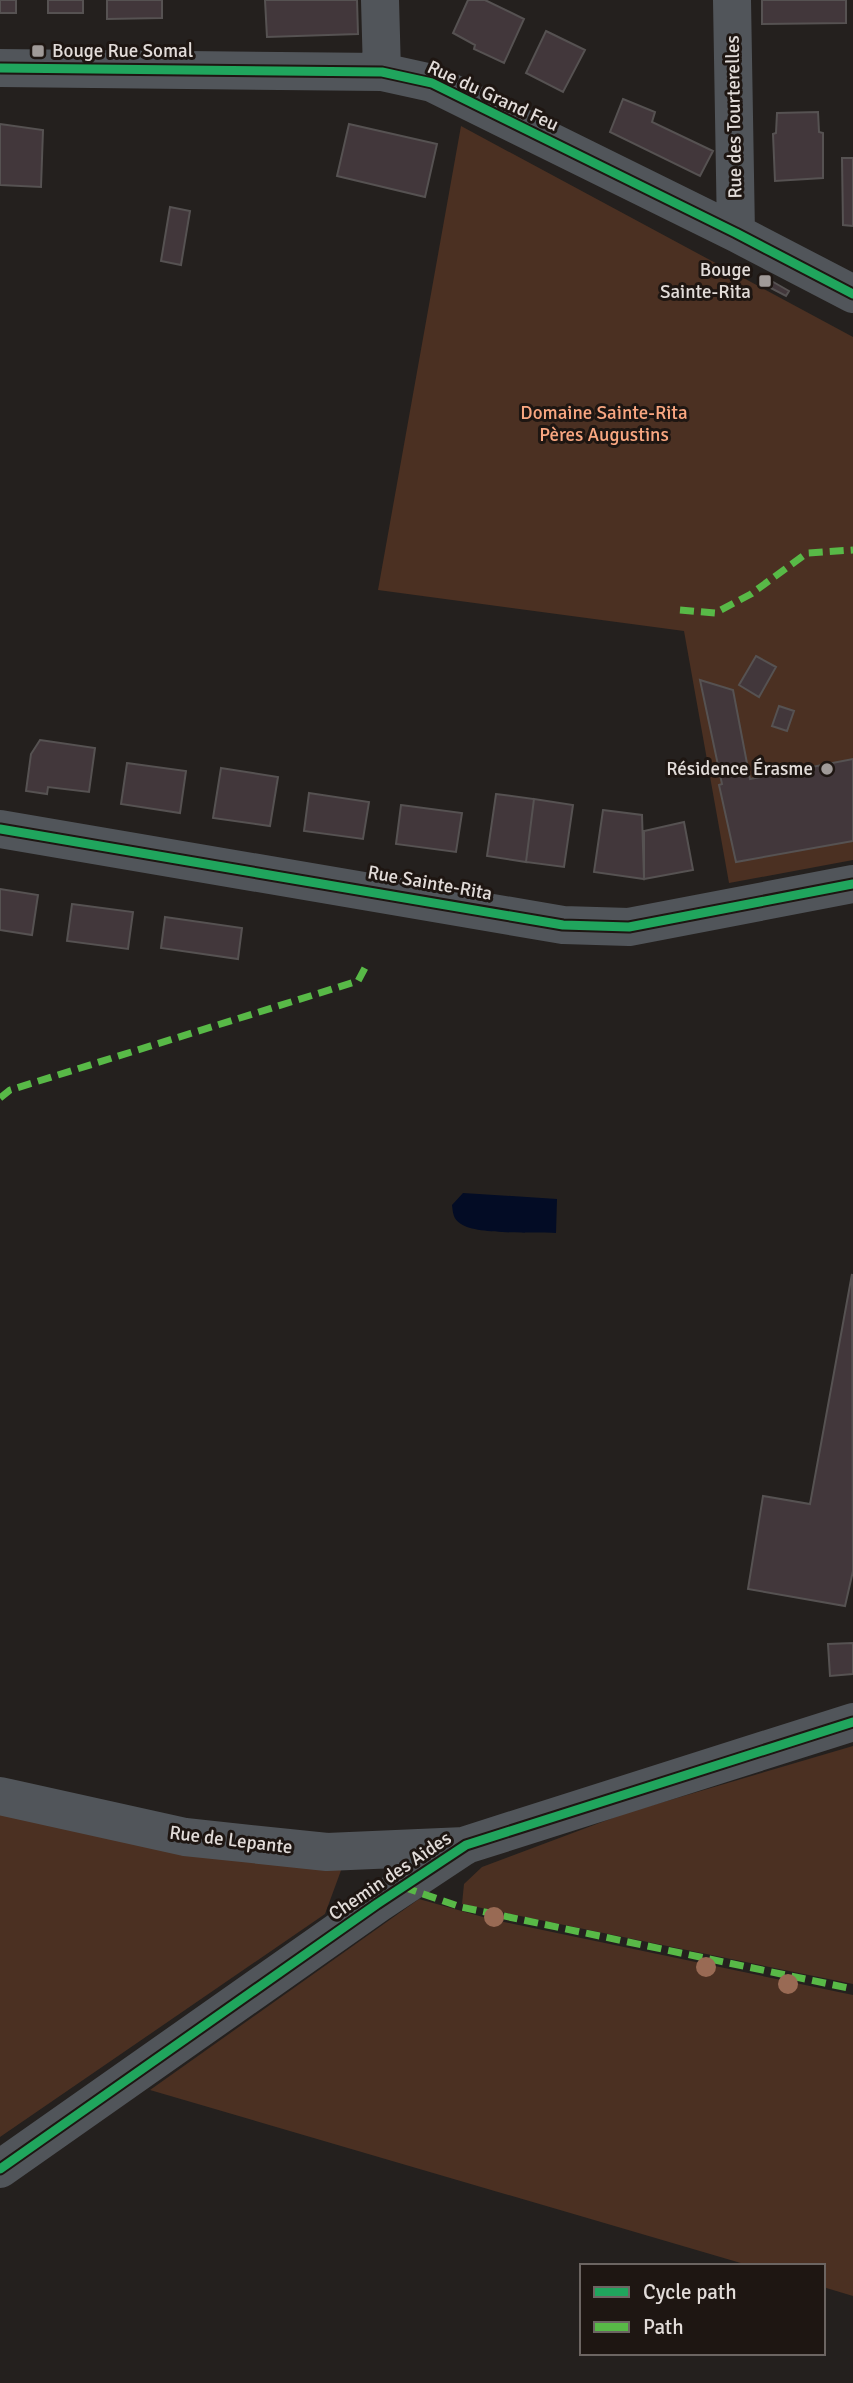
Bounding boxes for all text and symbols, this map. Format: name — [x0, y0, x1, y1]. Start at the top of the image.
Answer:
street label: Rue des Tourterelles — [721, 35, 747, 199]
place label: Bouge Rue Somal — [52, 39, 193, 63]
marker: Bouge Rue Somal — [30, 43, 46, 59]
street label: Rue du Grand Feu — [423, 55, 563, 137]
place label: Bouge Sainte-Rita — [660, 258, 751, 304]
marker: Bouge Sainte-Rita — [757, 273, 773, 289]
park label: Domaine Sainte-Rita Pères Augustins — [520, 401, 688, 447]
place label: Résidence Érasme — [666, 757, 813, 781]
marker: Résidence Érasme — [819, 761, 835, 777]
street label: Rue Sainte-Rita — [366, 860, 494, 906]
street label: Rue de Lepante — [168, 1821, 294, 1859]
street label: Chemin des Aides — [324, 1826, 456, 1926]
legend — [580, 2264, 825, 2355]
text: Cycle path — [643, 2279, 737, 2305]
text: Path — [643, 2314, 684, 2340]

